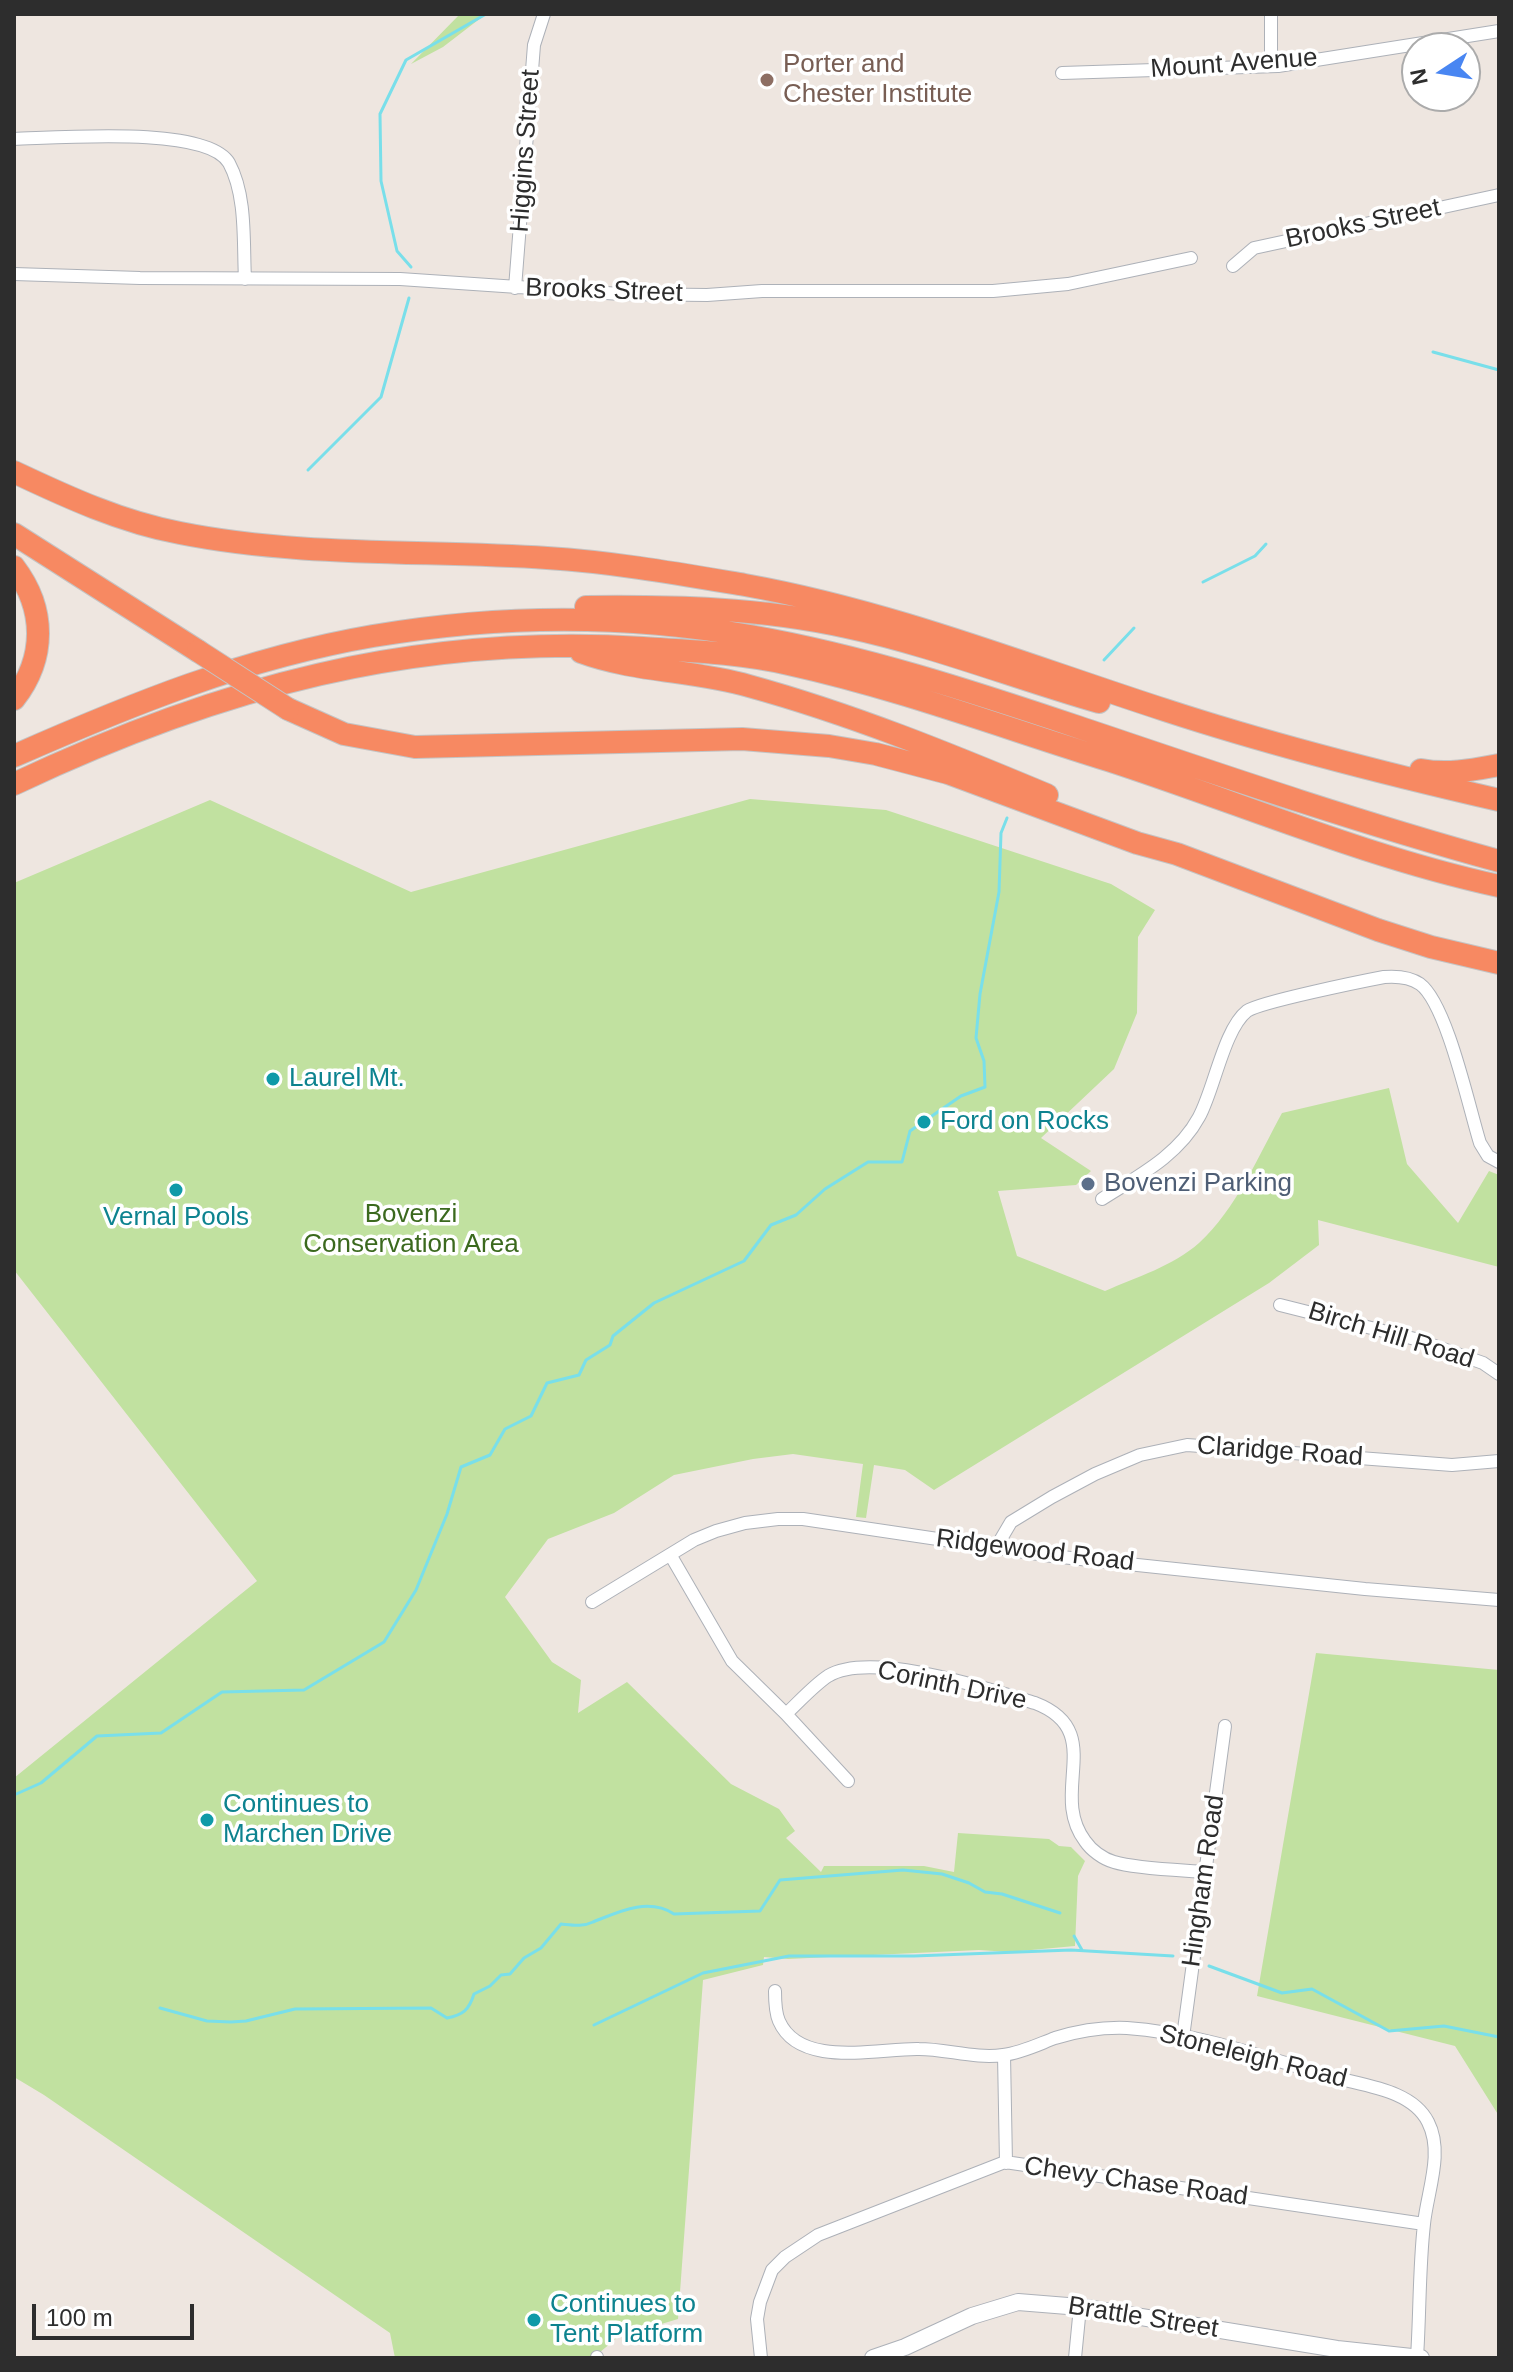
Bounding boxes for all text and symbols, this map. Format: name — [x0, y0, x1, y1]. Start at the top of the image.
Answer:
north arrow — [1401, 32, 1481, 112]
street label: Mount Avenue — [1150, 43, 1318, 85]
place label: Porter and Chester Institute — [783, 49, 972, 110]
text: N — [1405, 66, 1433, 87]
street label: Higgins Street — [505, 68, 547, 234]
marker: Porter and Chester Institute — [758, 71, 776, 89]
street label: Brooks Street — [1283, 192, 1443, 256]
street label: Brooks Street — [525, 273, 683, 309]
place label: Laurel Mt. — [289, 1063, 405, 1095]
marker: Laurel Mt. — [264, 1070, 282, 1088]
place label: Ford on Rocks — [940, 1106, 1109, 1138]
marker: Ford on Rocks — [915, 1113, 933, 1131]
place label: Bovenzi Parking — [1104, 1168, 1292, 1200]
marker: Bovenzi Parking — [1079, 1175, 1097, 1193]
marker: Vernal Pools — [167, 1181, 185, 1199]
park label: Bovenzi Conservation Area — [303, 1199, 519, 1260]
place label: Vernal Pools — [103, 1202, 249, 1234]
street label: Birch Hill Road — [1304, 1296, 1478, 1376]
street label: Claridge Road — [1196, 1431, 1364, 1473]
street label: Ridgewood Road — [934, 1523, 1136, 1579]
street label: Corinth Drive — [875, 1655, 1029, 1717]
place label: Continues to Marchen Drive — [223, 1789, 392, 1850]
street label: Hingham Road — [1176, 1793, 1232, 1969]
marker: Continues to Marchen Drive — [198, 1811, 216, 1829]
street label: Stoneleigh Road — [1156, 2019, 1350, 2095]
street label: Chevy Chase Road — [1022, 2151, 1250, 2213]
scale bar — [36, 2288, 198, 2338]
place label: Continues to Tent Platform — [550, 2289, 703, 2350]
street label: Brattle Street — [1066, 2291, 1220, 2345]
text: 100 m — [46, 2304, 113, 2331]
marker: Continues to Tent Platform — [525, 2311, 543, 2329]

